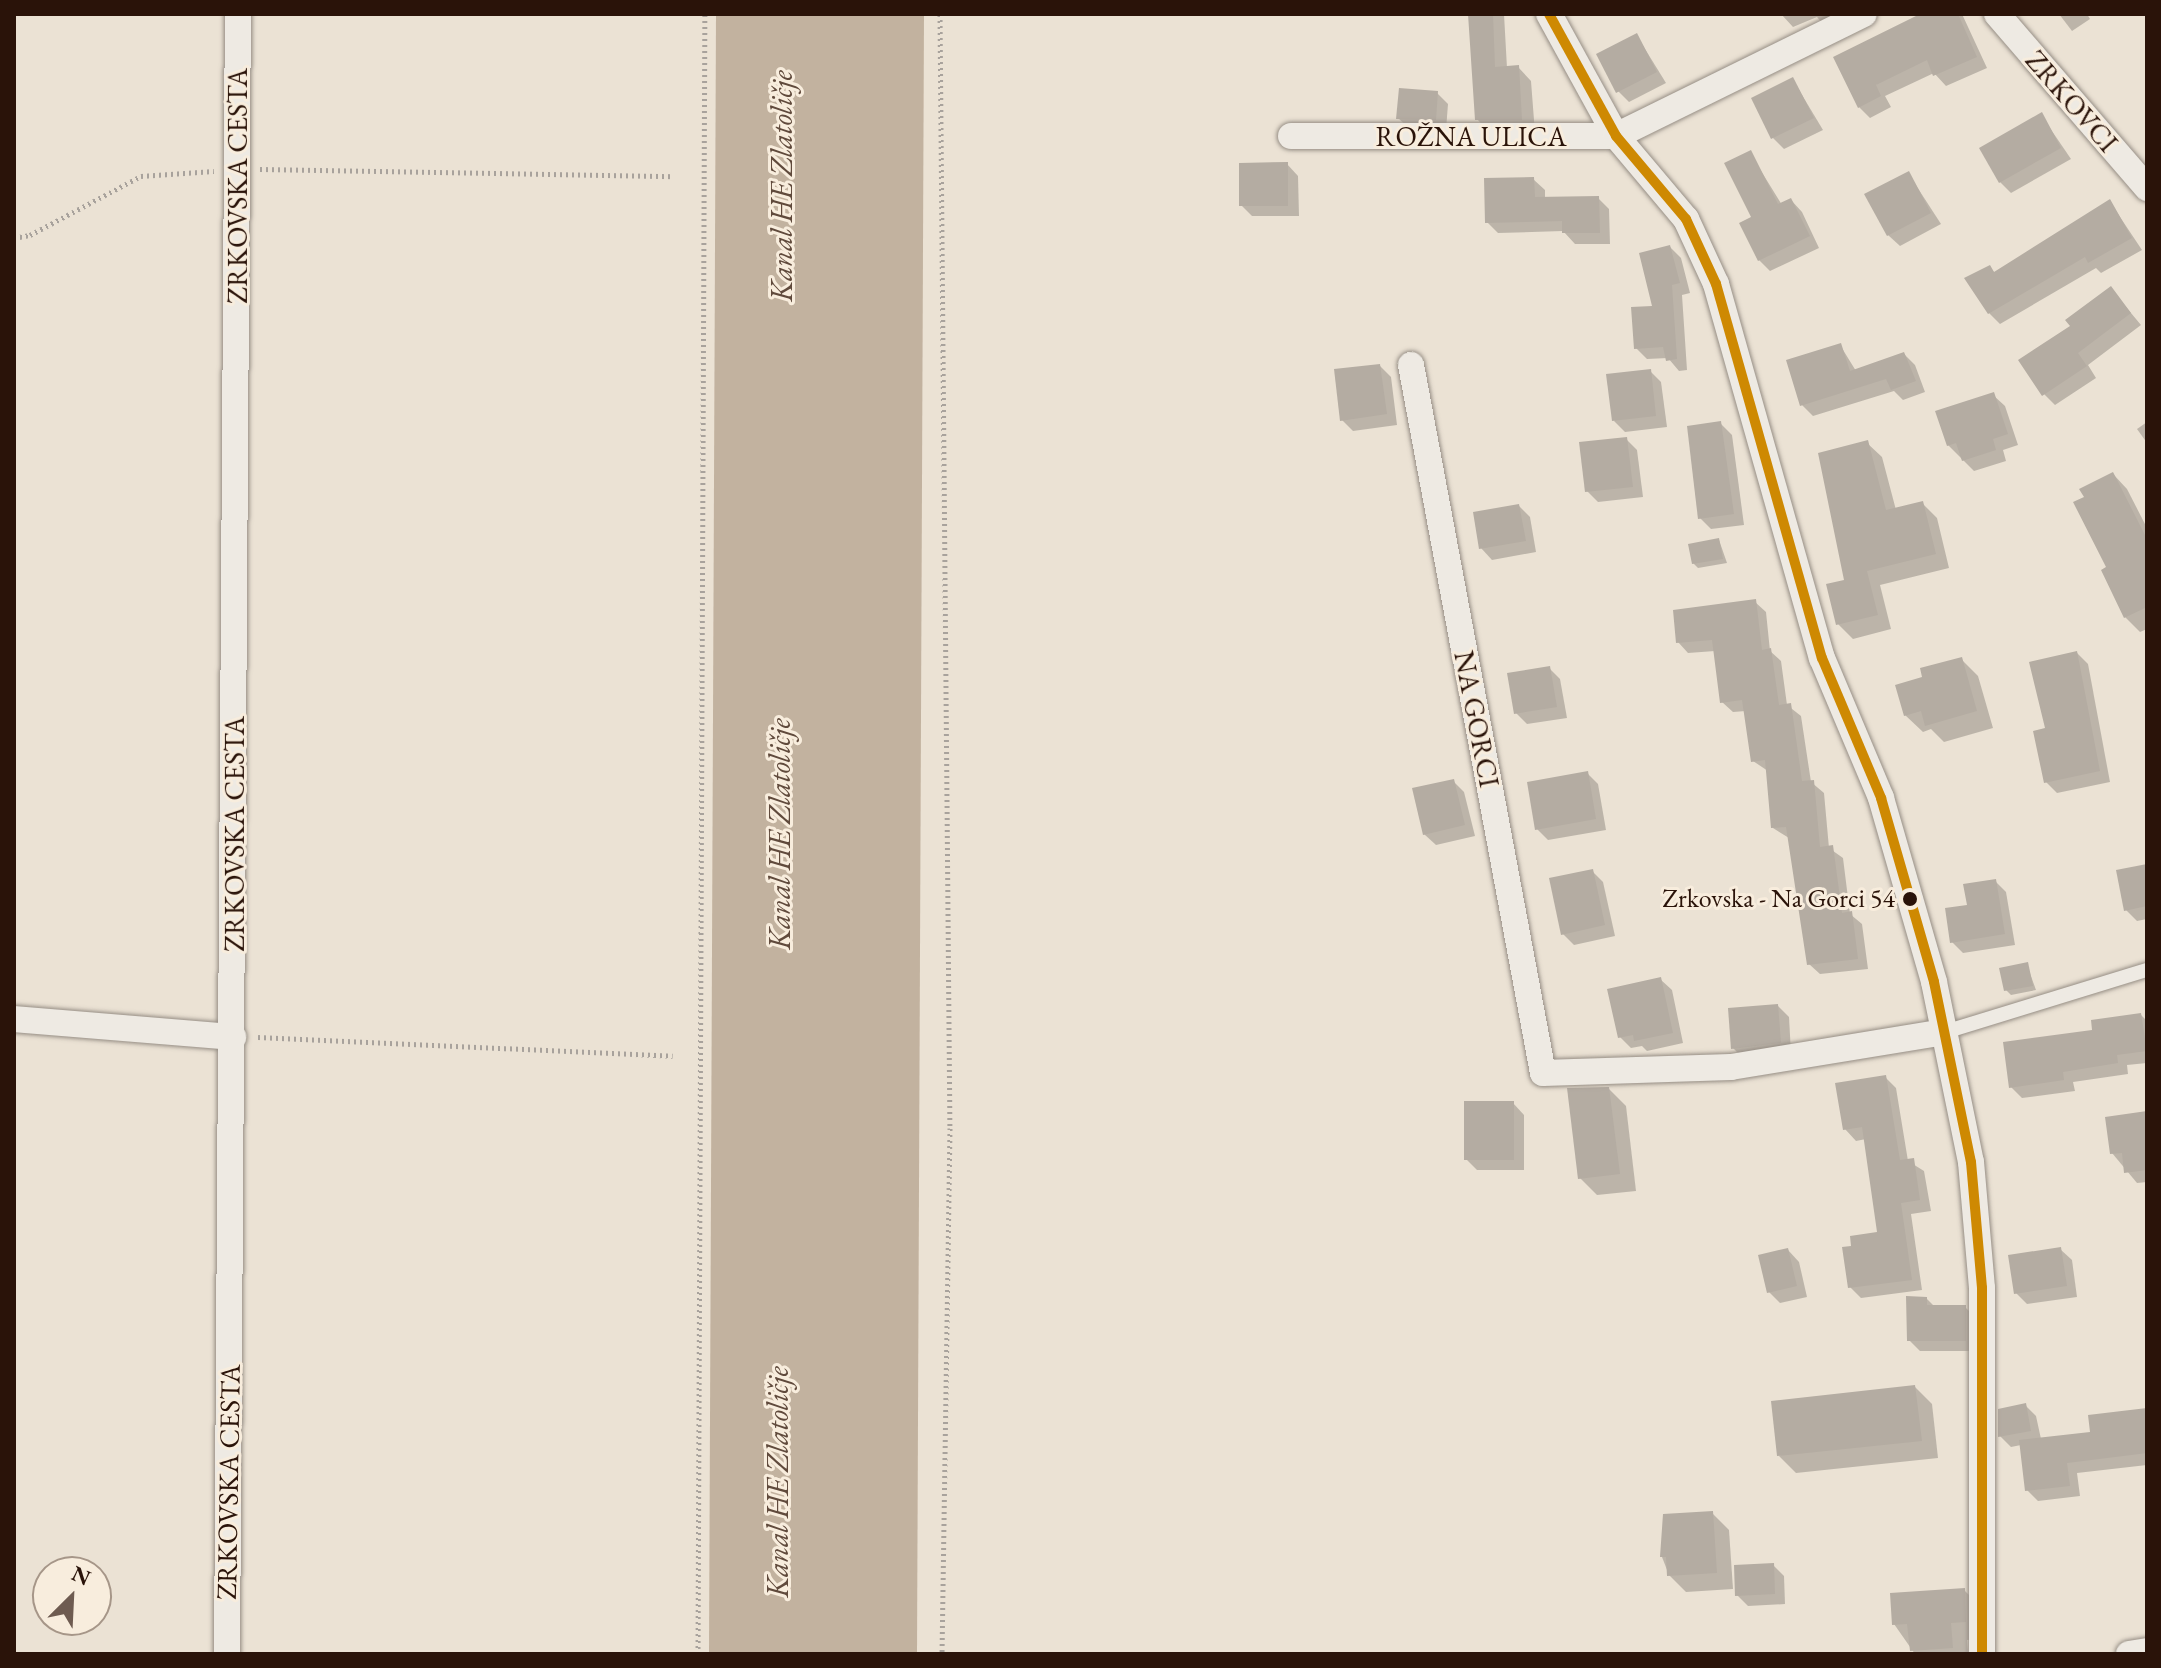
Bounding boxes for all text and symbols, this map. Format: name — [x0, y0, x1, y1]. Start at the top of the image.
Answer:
street label: ZRKOVCI — [2019, 43, 2125, 159]
street label: ZRKOVSKA CESTA — [220, 68, 254, 304]
water label: Kanal HE Zlatoličje — [764, 70, 800, 302]
street label: ROŽNA ULICA — [1375, 119, 1567, 153]
street label: NA GORCI — [1447, 648, 1507, 790]
street label: ZRKOVSKA CESTA — [217, 716, 251, 952]
water label: Kanal HE Zlatoličje — [762, 718, 798, 950]
place label: Zrkovska - Na Gorci 54 — [1662, 883, 1895, 915]
marker: Zrkovska - Na Gorci 54 — [1902, 891, 1918, 907]
street label: ZRKOVSKA CESTA — [209, 1364, 247, 1600]
water label: Kanal HE Zlatoličje — [760, 1366, 796, 1598]
north arrow — [32, 1556, 112, 1636]
text: N — [67, 1559, 95, 1592]

